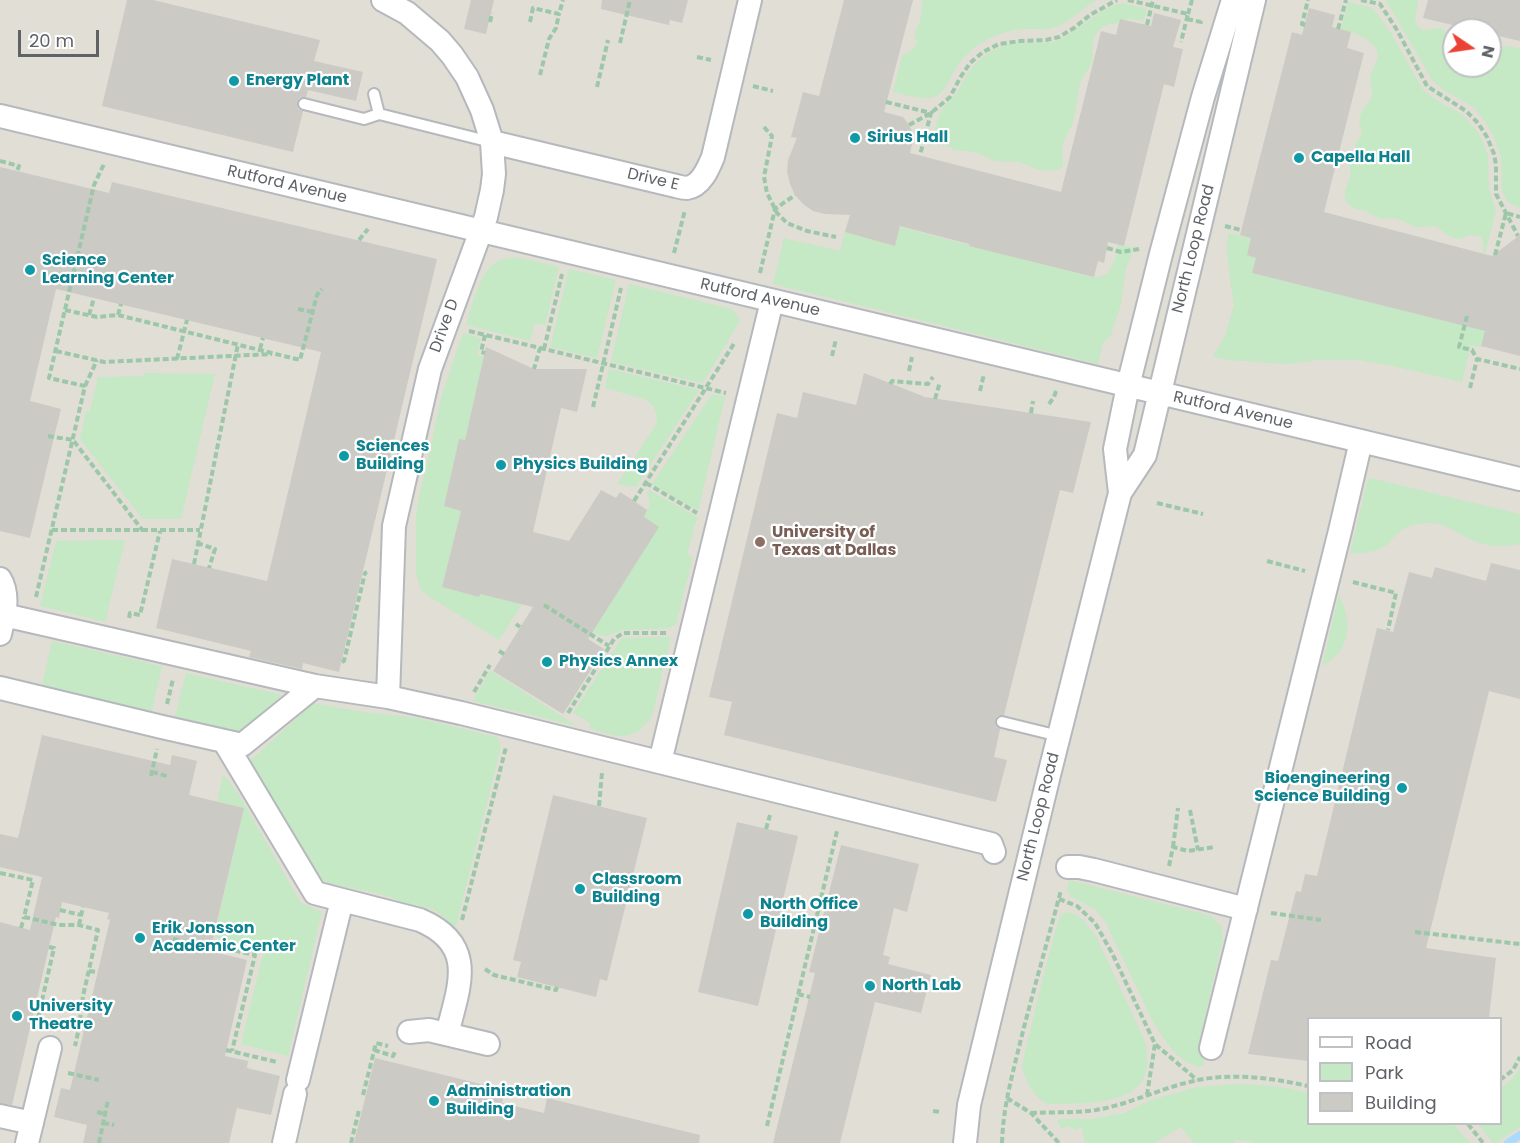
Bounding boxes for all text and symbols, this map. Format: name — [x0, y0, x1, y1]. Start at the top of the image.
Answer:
scale bar — [21, 18, 102, 56]
north arrow — [1442, 18, 1502, 78]
text: 20 m — [29, 28, 74, 53]
text: N — [1476, 43, 1501, 60]
place label: Energy Plant — [246, 71, 349, 91]
marker: Energy Plant — [227, 74, 241, 88]
place label: Sirius Hall — [867, 128, 948, 148]
marker: Sirius Hall — [848, 131, 862, 145]
place label: Capella Hall — [1311, 148, 1410, 168]
marker: Capella Hall — [1292, 151, 1306, 165]
street label: Rutford Avenue — [225, 162, 349, 208]
street label: Drive E — [625, 165, 681, 195]
street label: North Loop Road — [1169, 183, 1219, 315]
place label: Science Learning Center — [42, 251, 174, 289]
marker: Science Learning Center — [23, 263, 37, 277]
street label: Rutford Avenue — [698, 275, 822, 321]
street label: Drive D — [426, 297, 464, 355]
street label: Rutford Avenue — [1171, 388, 1295, 434]
place label: Sciences Building — [356, 437, 429, 475]
marker: Sciences Building — [337, 449, 351, 463]
place label: Physics Building — [513, 455, 648, 475]
marker: Physics Building — [494, 458, 508, 472]
place label: University of Texas at Dallas — [772, 523, 896, 561]
marker: University of Texas at Dallas — [753, 535, 767, 549]
place label: Physics Annex — [559, 652, 678, 672]
marker: Physics Annex — [540, 655, 554, 669]
street label: North Loop Road — [1014, 751, 1064, 883]
place label: Bioengineering Science Building — [1254, 769, 1390, 807]
marker: Bioengineering Science Building — [1395, 781, 1409, 795]
place label: Classroom Building — [592, 870, 682, 908]
marker: Classroom Building — [573, 882, 587, 896]
place label: North Office Building — [760, 895, 858, 933]
marker: North Office Building — [741, 907, 755, 921]
place label: Erik Jonsson Academic Center — [152, 919, 296, 957]
marker: Erik Jonsson Academic Center — [133, 931, 147, 945]
place label: North Lab — [882, 976, 961, 996]
marker: North Lab — [863, 979, 877, 993]
place label: University Theatre — [29, 997, 113, 1035]
marker: University Theatre — [10, 1009, 24, 1023]
legend — [1307, 1017, 1502, 1125]
text: Road — [1365, 1030, 1412, 1055]
text: Park — [1365, 1060, 1404, 1085]
place label: Administration Building — [446, 1082, 571, 1120]
text: Building — [1365, 1090, 1437, 1115]
marker: Administration Building — [427, 1094, 441, 1108]

